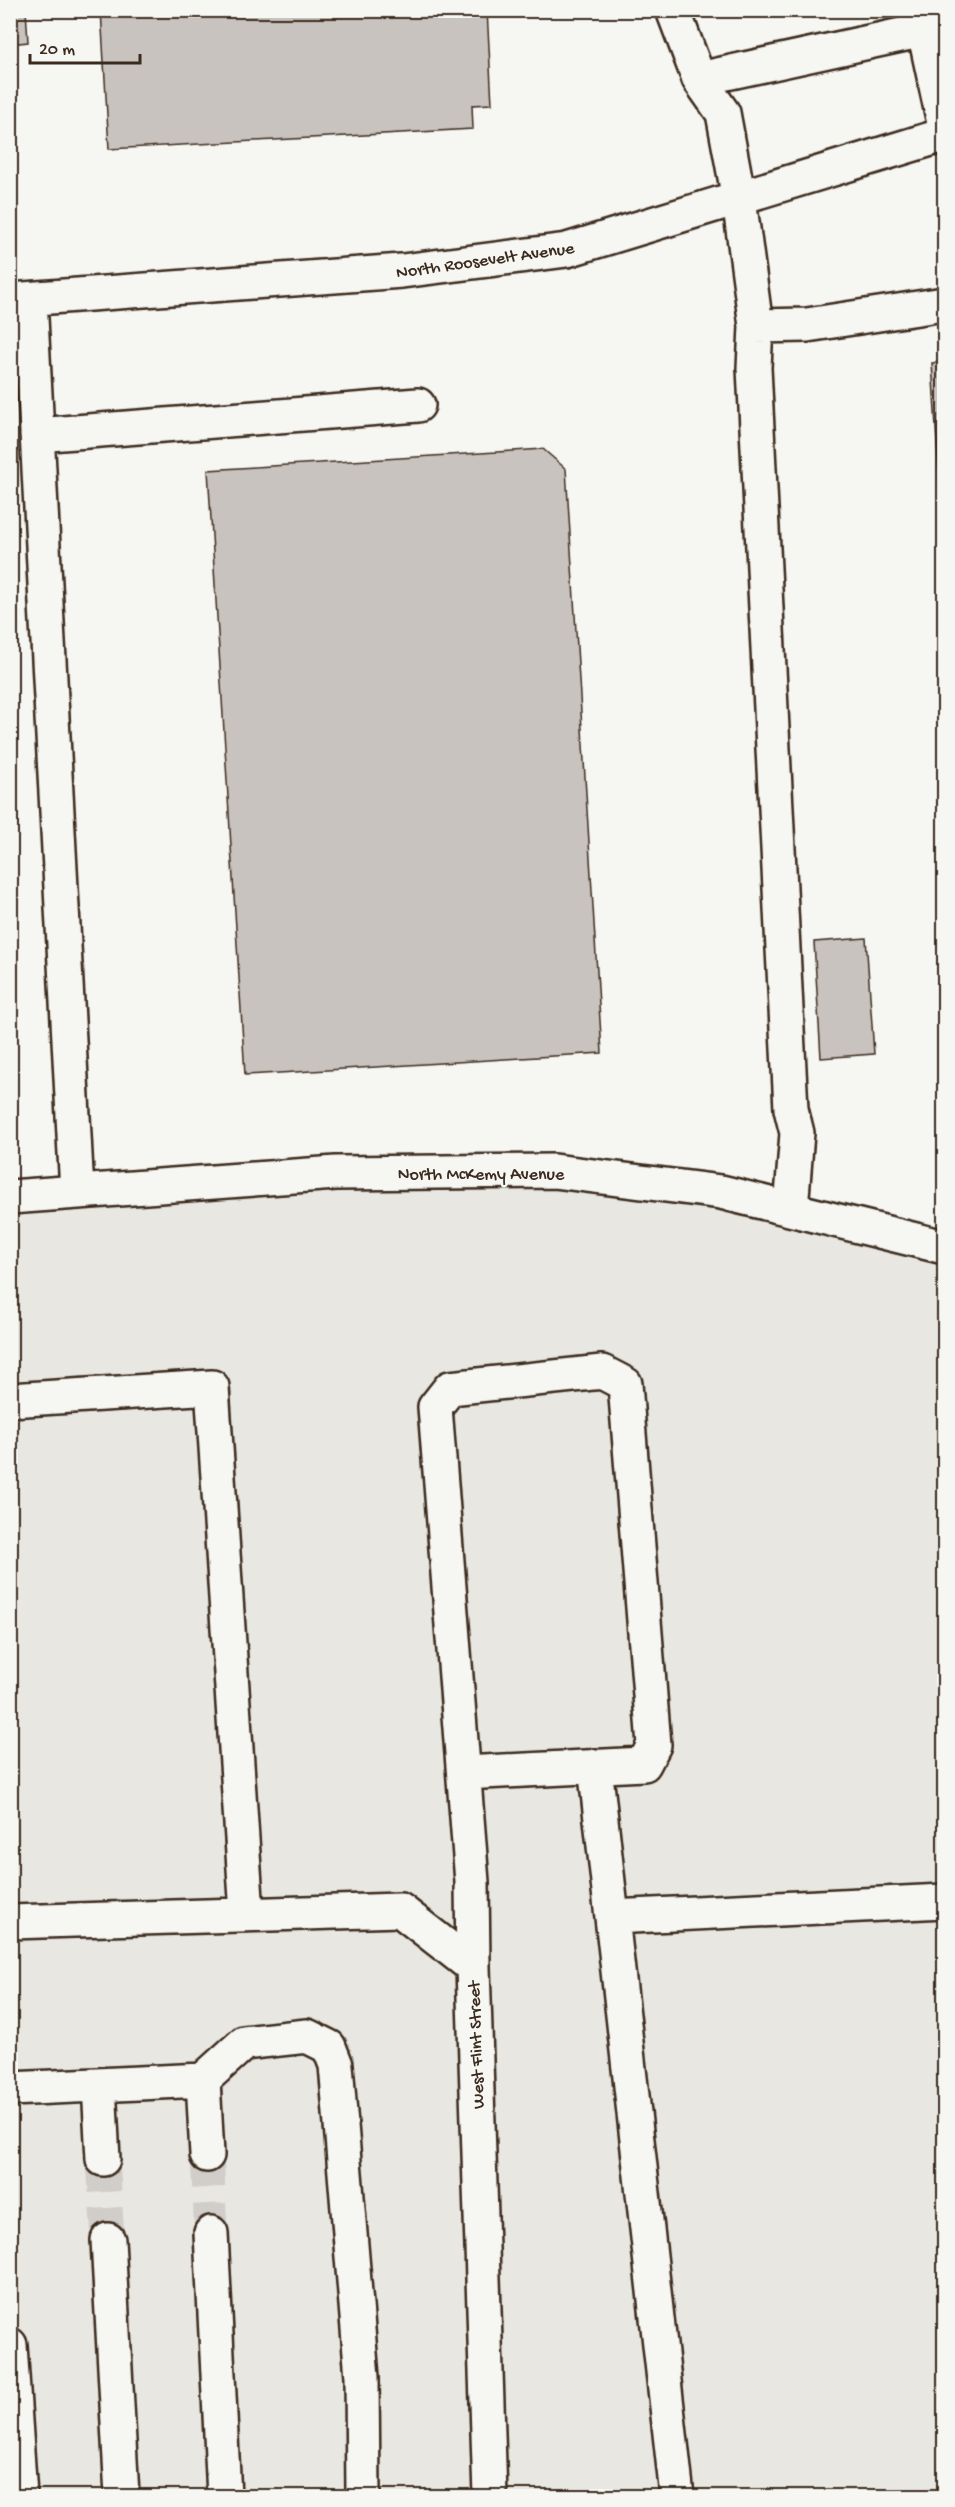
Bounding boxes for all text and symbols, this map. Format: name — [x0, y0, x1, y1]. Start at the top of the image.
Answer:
scale bar — [30, 27, 140, 65]
text: 20 m — [39, 40, 75, 61]
street label: North Roosevelt Avenue — [395, 238, 576, 284]
street label: North McKemy Avenue — [398, 1165, 565, 1186]
street label: West Flint Street — [465, 1979, 490, 2109]

